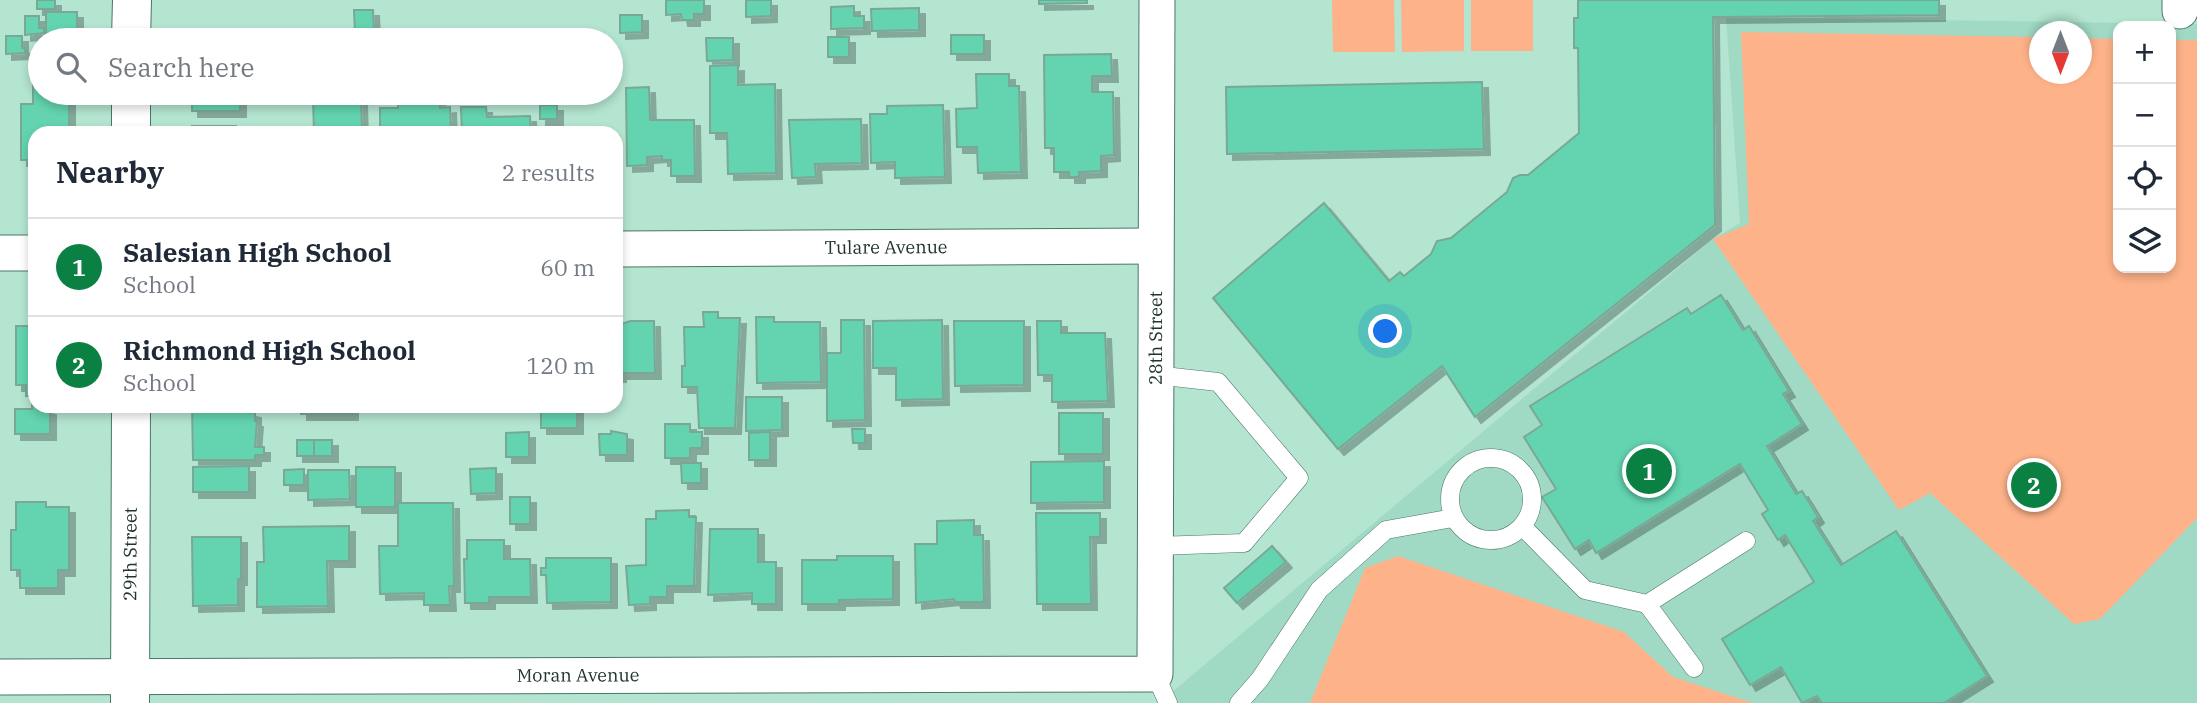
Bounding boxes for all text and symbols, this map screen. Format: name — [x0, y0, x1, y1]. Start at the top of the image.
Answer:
north arrow — [2029, 21, 2092, 84]
map controls — [2113, 21, 2176, 273]
button: + — [2113, 21, 2176, 84]
search box — [28, 28, 623, 105]
icon: search — [52, 48, 90, 86]
text: Search here — [108, 50, 254, 84]
button: − — [2113, 84, 2176, 147]
button: locate — [2113, 147, 2176, 210]
text: Nearby — [56, 152, 164, 191]
text: 2 results — [502, 157, 595, 187]
button: layers — [2113, 210, 2176, 273]
text: Salesian High School — [123, 235, 391, 269]
street label: Tulare Avenue — [824, 235, 948, 259]
text: 1 — [72, 252, 86, 282]
text: 60 m — [540, 252, 595, 282]
text: School — [123, 269, 196, 299]
street label: 28th Street — [1144, 291, 1167, 385]
your location — [1368, 314, 1402, 348]
text: Richmond High School — [123, 333, 416, 367]
text: 2 — [72, 350, 86, 380]
text: 120 m — [526, 350, 595, 380]
text: School — [123, 367, 196, 397]
pin: 1 — [1626, 445, 1672, 497]
pin: 2 — [2011, 459, 2057, 511]
street label: 29th Street — [118, 507, 142, 601]
street label: Moran Avenue — [517, 663, 639, 687]

